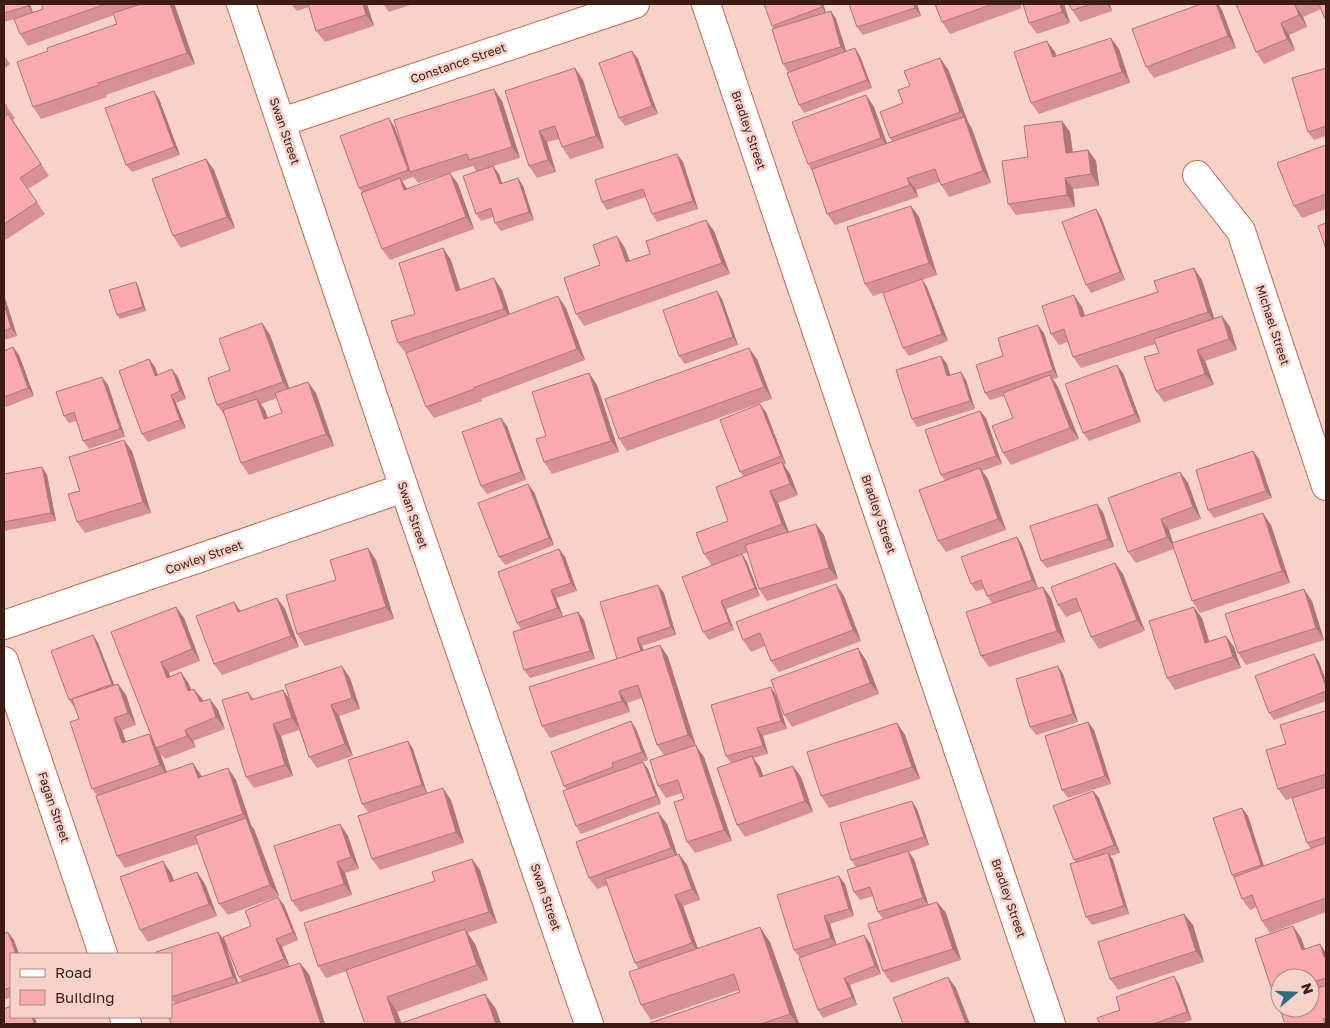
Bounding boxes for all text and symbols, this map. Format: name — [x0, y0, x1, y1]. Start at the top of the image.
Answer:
street label: Constance Street — [408, 40, 508, 86]
street label: Bradley Street — [728, 89, 770, 172]
street label: Swan Street — [267, 96, 304, 167]
street label: Michael Street — [1253, 283, 1293, 367]
street label: Bradley Street — [858, 473, 900, 556]
street label: Swan Street — [395, 480, 432, 551]
street label: Cowley Street — [163, 537, 245, 577]
street label: Fagan Street — [35, 770, 73, 844]
street label: Bradley Street — [988, 857, 1030, 940]
street label: Swan Street — [528, 862, 565, 933]
legend — [10, 953, 172, 1018]
text: Road — [55, 963, 92, 981]
north arrow — [1270, 968, 1320, 1018]
text: N — [1298, 981, 1318, 996]
text: Building — [55, 988, 115, 1006]

